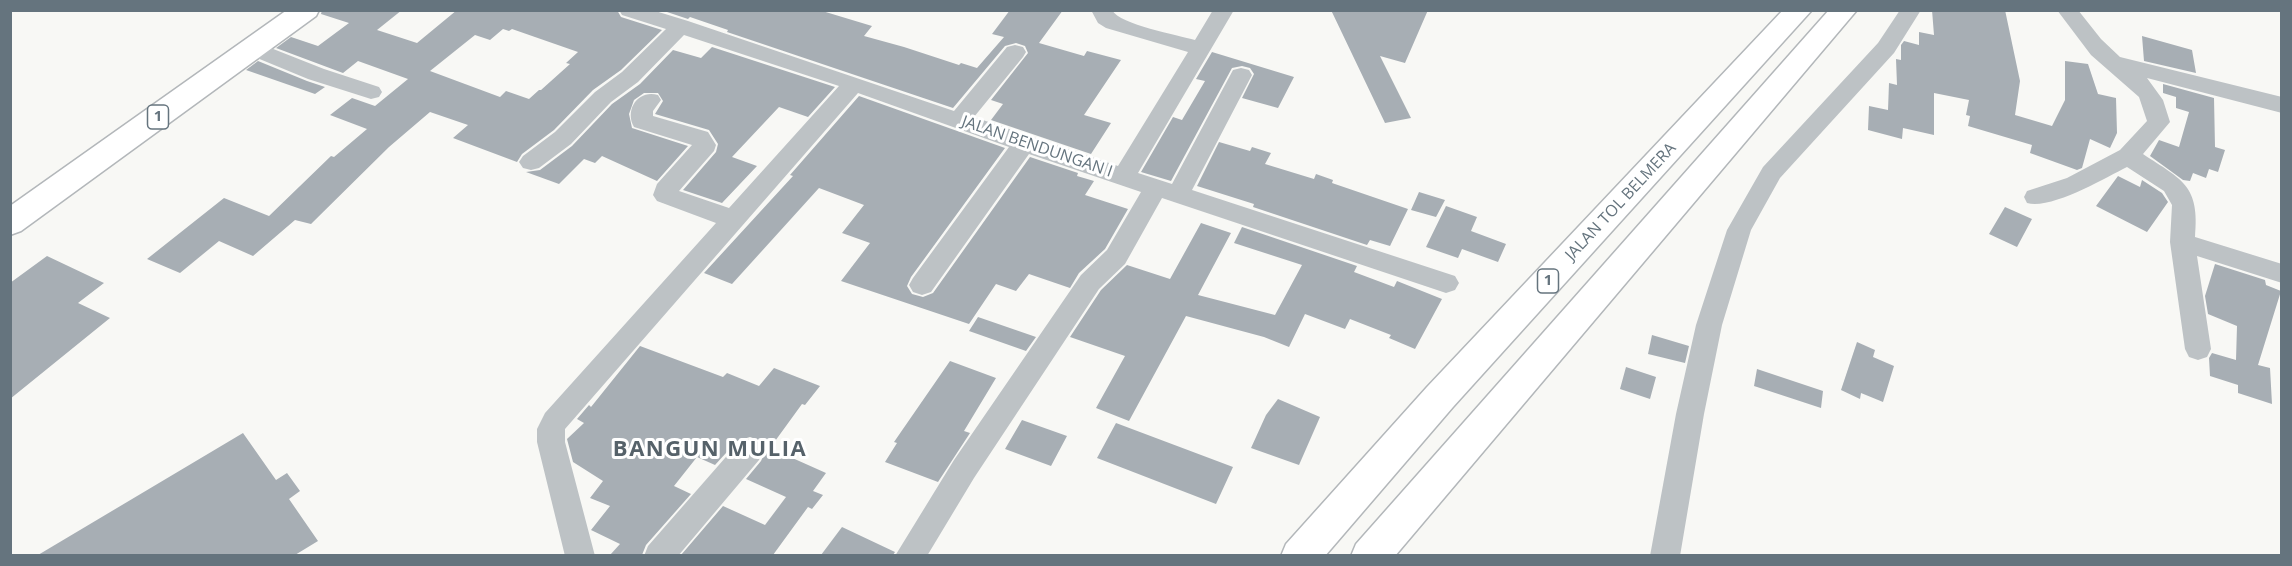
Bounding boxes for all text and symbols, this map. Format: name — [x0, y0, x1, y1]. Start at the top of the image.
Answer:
road number: 1 — [148, 105, 168, 129]
street label: JALAN BENDUNGAN I — [959, 112, 1115, 182]
street label: JALAN TOL BELMERA — [1562, 139, 1680, 265]
road number: 1 — [1538, 269, 1558, 293]
district label: BANGUN MULIA — [613, 437, 807, 463]

